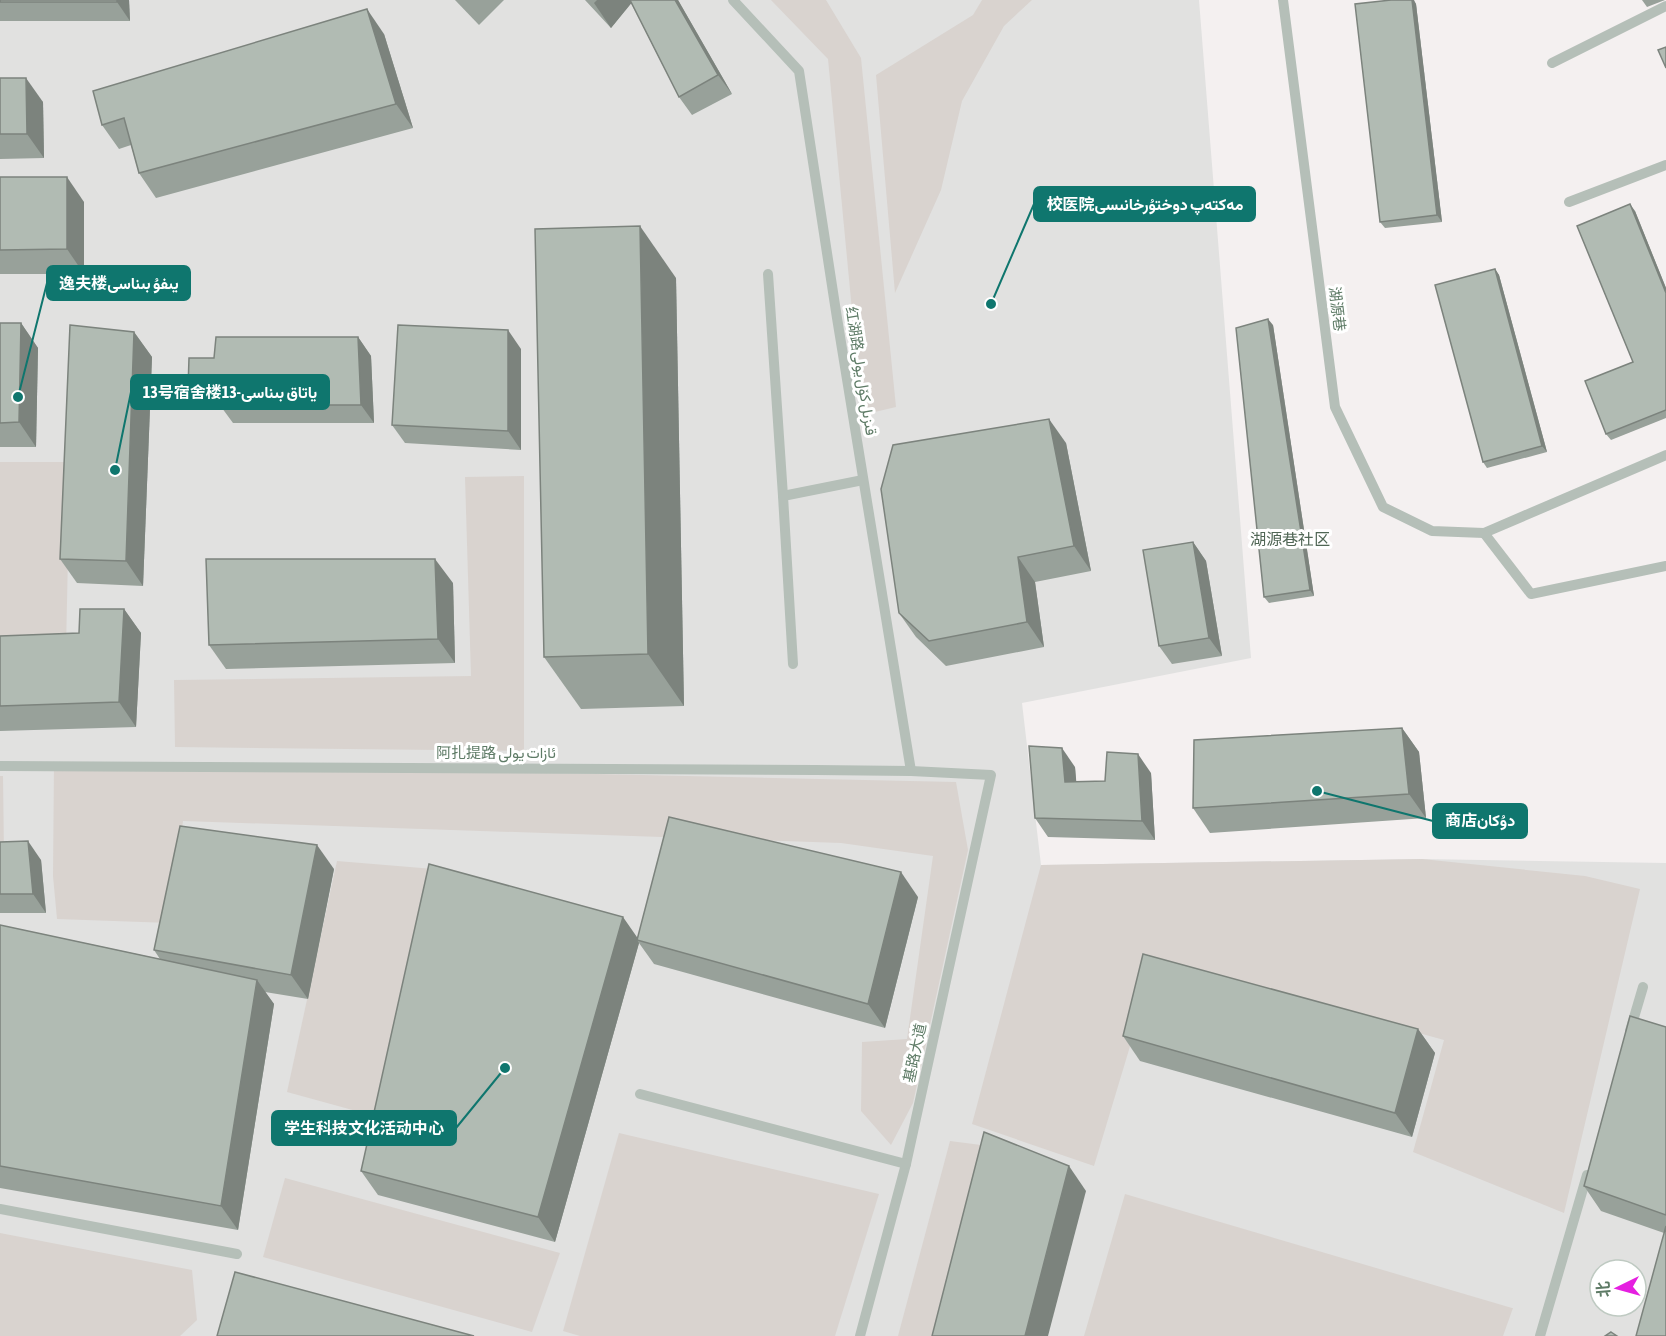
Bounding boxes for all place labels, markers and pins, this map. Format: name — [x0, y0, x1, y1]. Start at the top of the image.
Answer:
callout: 校医院مەكتەپ دوختۇرخانىسى — [1034, 187, 1255, 221]
callout: 逸夫楼يىفۇ بىناسى — [47, 266, 190, 300]
callout: 13号宿舍楼13-ياتاق بىناسى — [131, 375, 329, 409]
callout: 商店دۇكان — [1433, 804, 1527, 838]
callout: 学生科技文化活动中心 — [272, 1111, 456, 1145]

